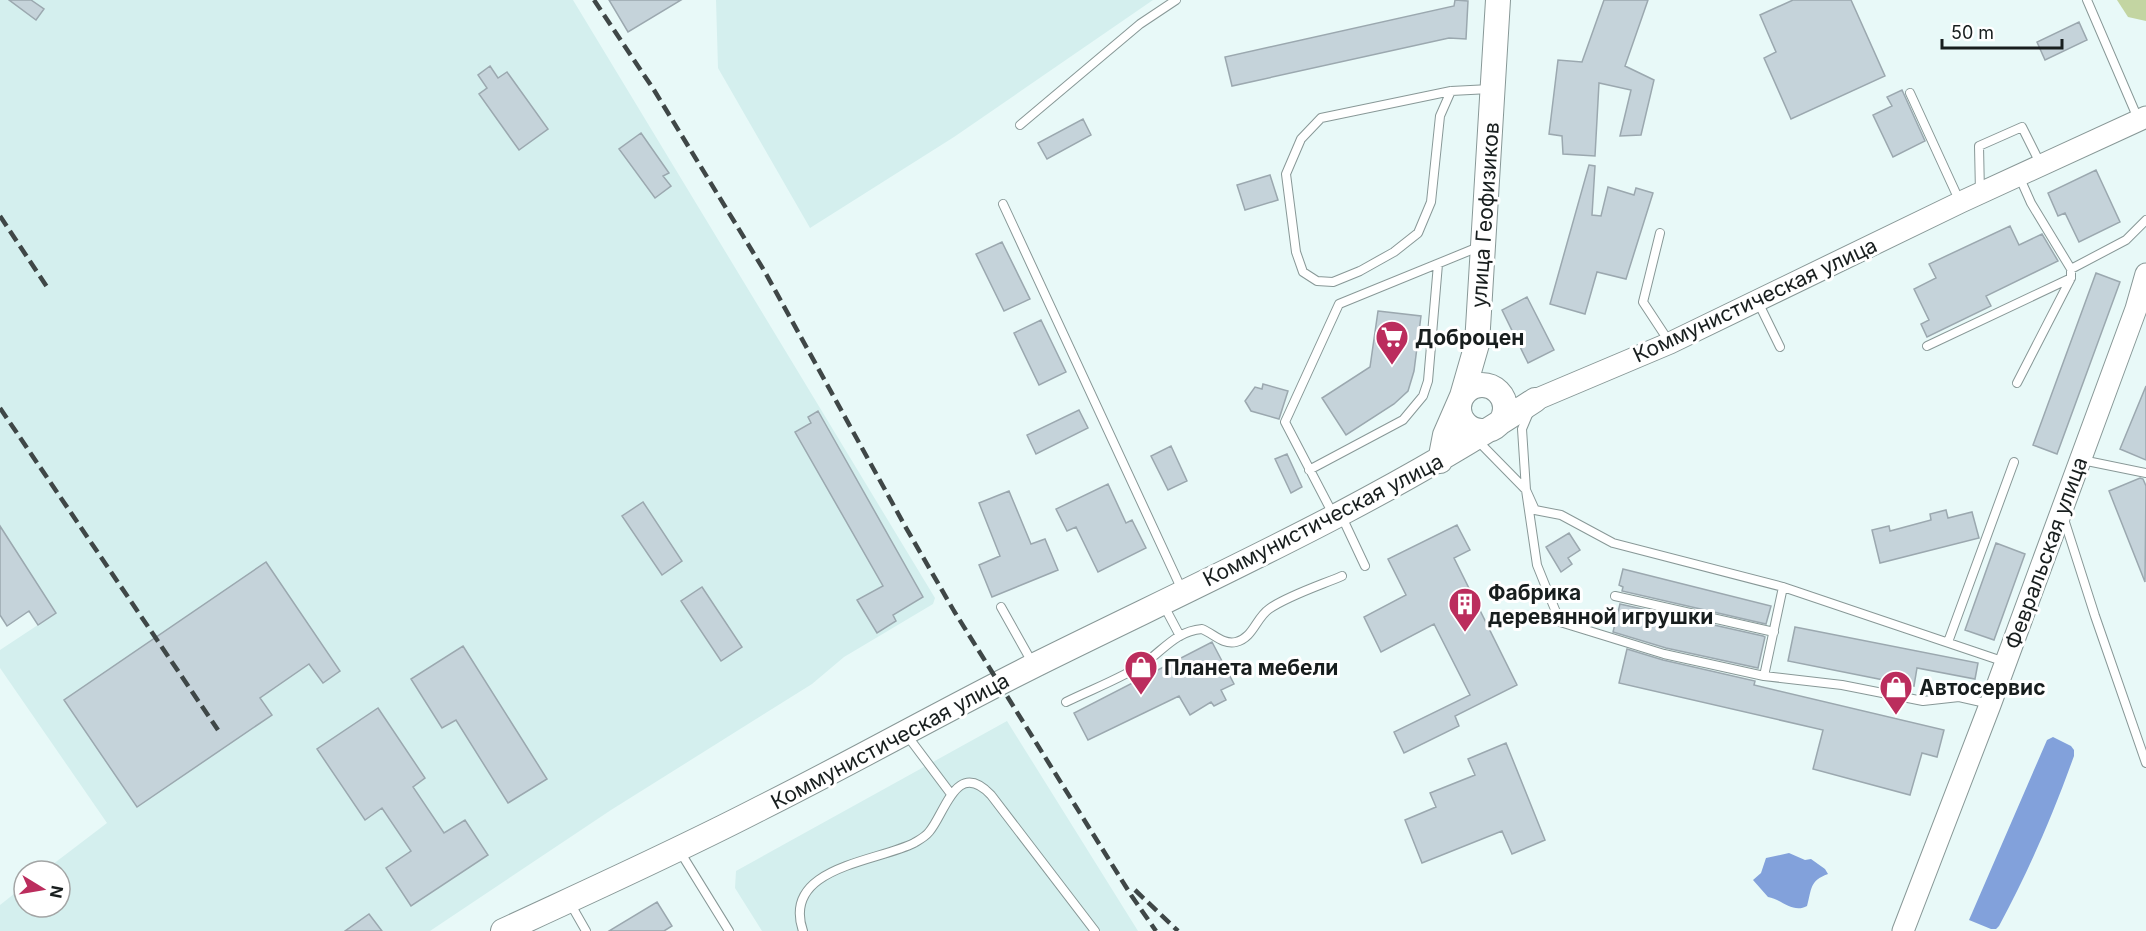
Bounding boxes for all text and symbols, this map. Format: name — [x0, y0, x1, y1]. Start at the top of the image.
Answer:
scale bar — [1942, 12, 2062, 50]
text: 50 m — [1951, 22, 1994, 43]
street label: улица Геофизиков — [1466, 121, 1504, 309]
street label: Коммунистическая улица — [1629, 232, 1881, 368]
supermarket icon: Доброцен — [1374, 319, 1410, 366]
place label: Доброцен — [1415, 325, 1524, 350]
street label: Коммунистическая улица — [1199, 448, 1447, 592]
street label: Февральская улица — [2000, 454, 2092, 652]
place label: Фабрика деревянной игрушки — [1488, 580, 1713, 629]
building icon: Фабрика деревянной игрушки — [1447, 586, 1483, 633]
shop icon: Планета мебели — [1123, 649, 1159, 696]
place label: Планета мебели — [1164, 655, 1338, 680]
street label: Коммунистическая улица — [767, 667, 1013, 815]
shop icon: Автосервис — [1878, 669, 1914, 716]
place label: Автосервис — [1919, 675, 2046, 700]
north arrow — [12, 859, 72, 919]
text: N — [46, 884, 68, 900]

